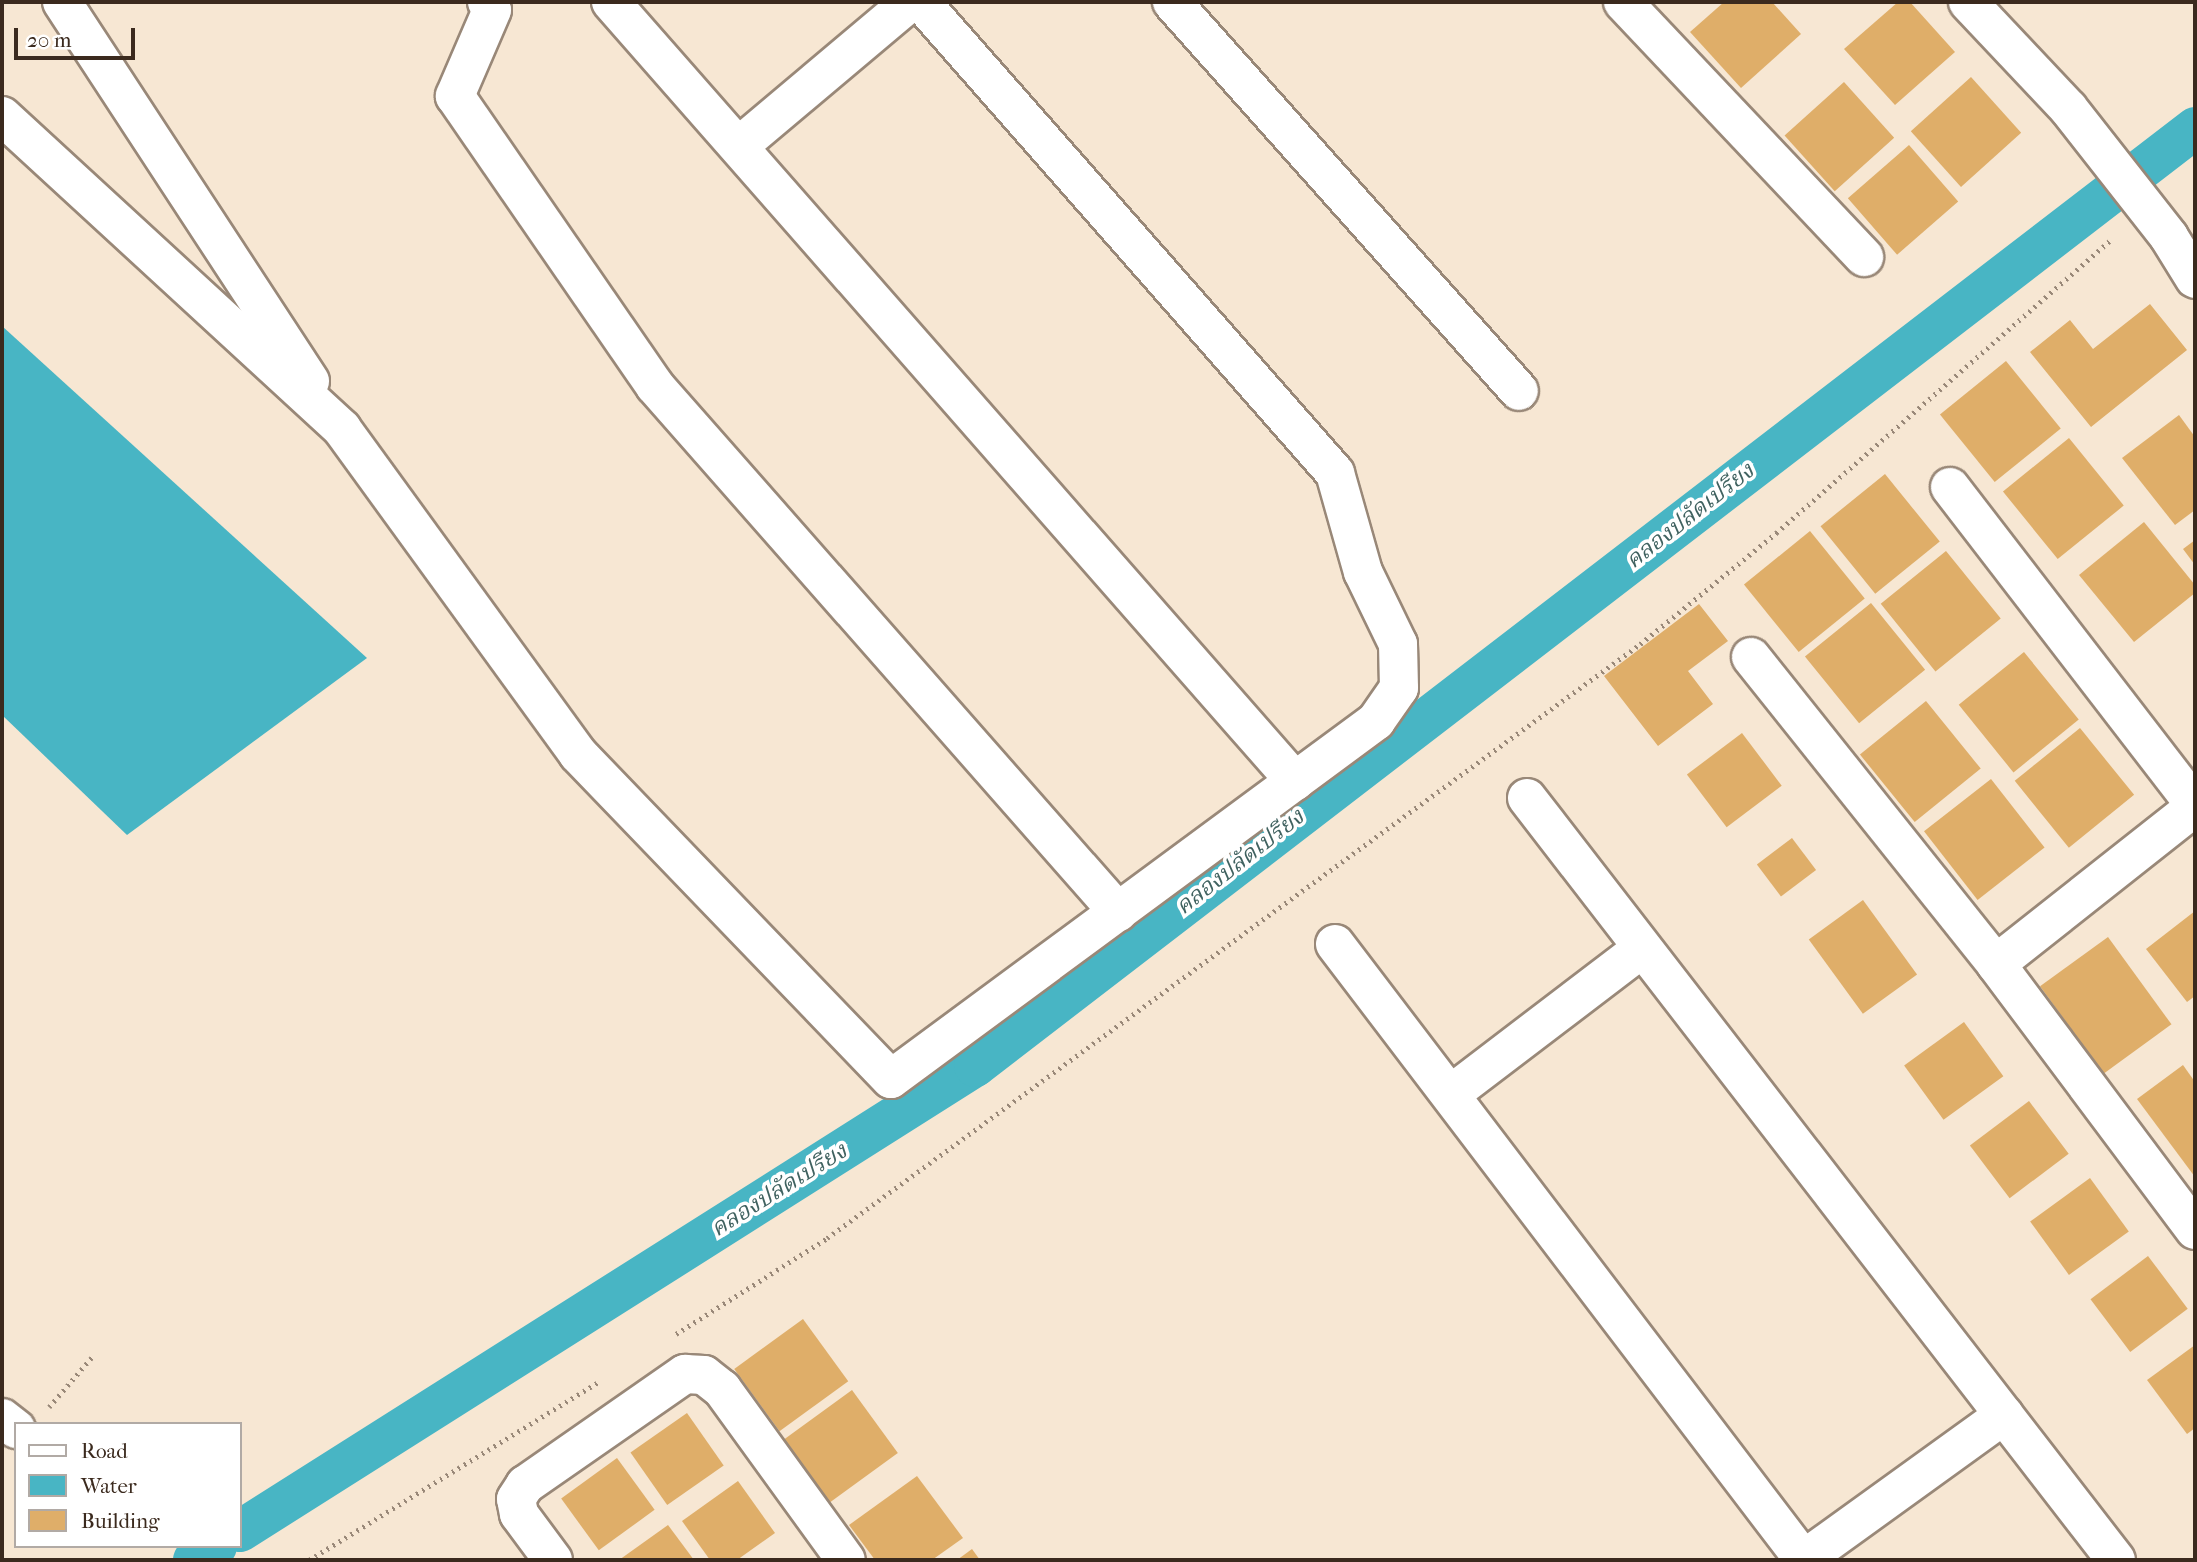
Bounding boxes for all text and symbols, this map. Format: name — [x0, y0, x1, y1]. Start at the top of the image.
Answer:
scale bar — [18, 14, 138, 58]
text: 20 m — [27, 28, 71, 52]
water label: คลองปลัดเปรียง — [1620, 457, 1760, 575]
water label: คลองปลัดเปรียง — [1170, 803, 1310, 921]
water label: คลองปลัดเปรียง — [706, 1137, 852, 1243]
legend — [14, 1422, 242, 1548]
text: Road — [81, 1439, 128, 1463]
text: Water — [81, 1474, 137, 1498]
text: Building — [81, 1509, 159, 1533]

